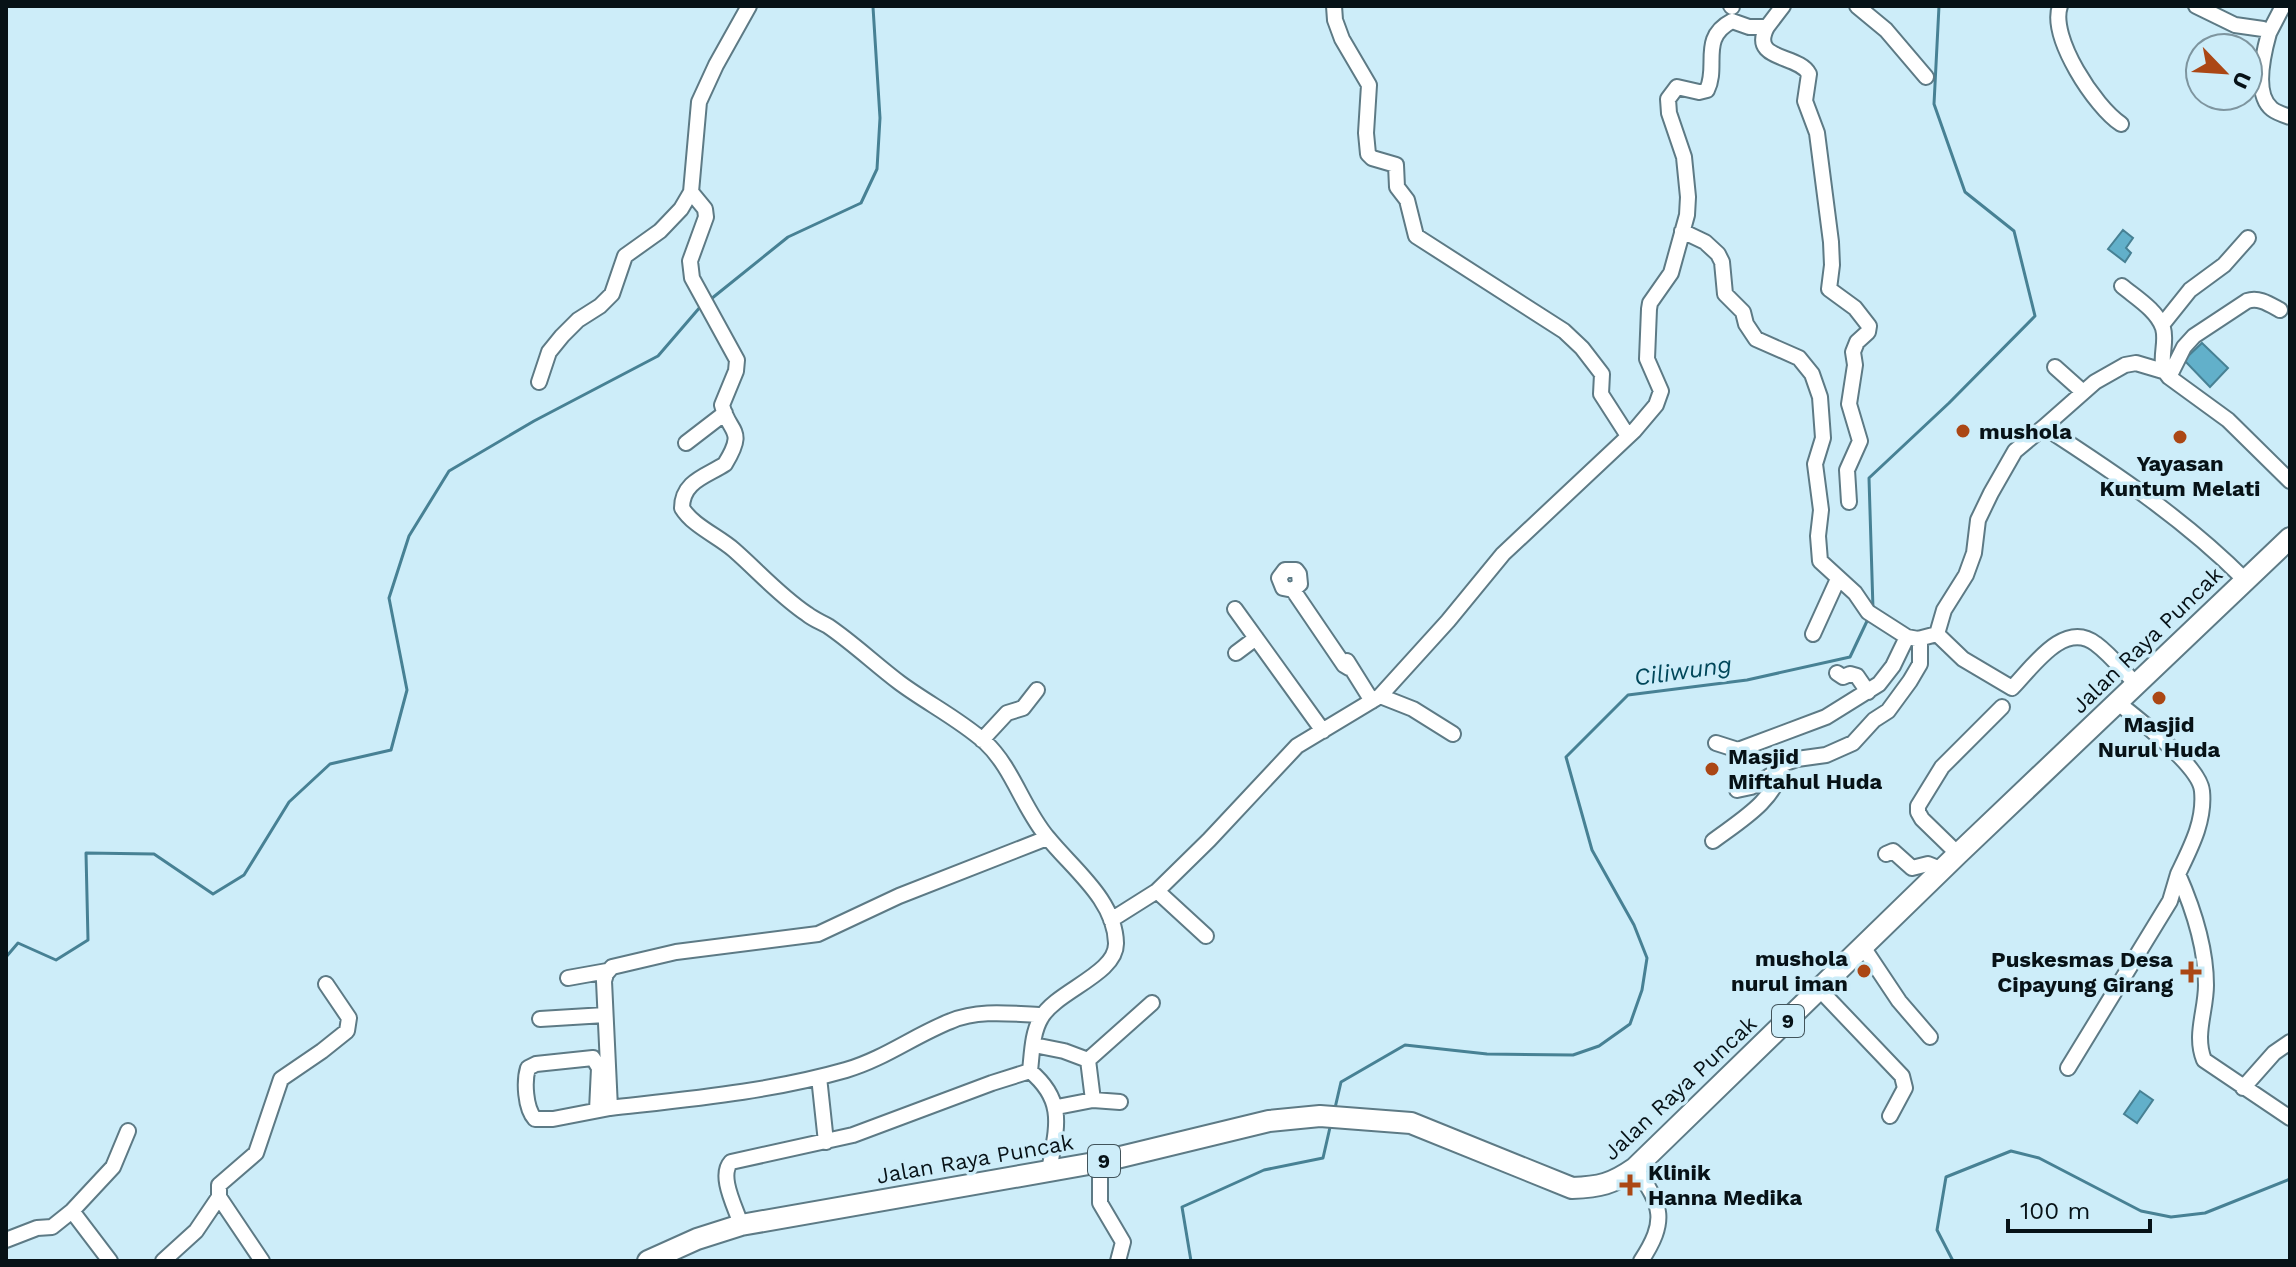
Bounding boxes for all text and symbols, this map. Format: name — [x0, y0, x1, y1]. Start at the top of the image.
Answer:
north arrow — [2184, 32, 2264, 112]
text: U — [2227, 68, 2256, 93]
place label: mushola — [1979, 419, 2072, 444]
marker: mushola — [1954, 422, 1972, 440]
marker: Yayasan Kuntum Melati — [2171, 428, 2189, 446]
place label: Yayasan Kuntum Melati — [2100, 451, 2260, 501]
street label: Jalan Raya Puncak — [2067, 562, 2227, 718]
water label: Ciliwung — [1632, 650, 1734, 692]
marker: Masjid Nurul Huda — [2150, 689, 2168, 707]
place label: Masjid Nurul Huda — [2098, 712, 2221, 762]
place label: Masjid Miftahul Huda — [1728, 744, 1882, 794]
marker: Masjid Miftahul Huda — [1703, 760, 1721, 778]
place label: mushola nurul iman — [1731, 946, 1848, 996]
place label: Puskesmas Desa Cipayung Girang — [1991, 947, 2174, 997]
marker: Puskesmas Desa Cipayung Girang — [2180, 961, 2202, 983]
marker: mushola nurul iman — [1855, 962, 1873, 980]
road number: 9 — [1772, 1005, 1804, 1037]
street label: Jalan Raya Puncak — [1598, 1011, 1762, 1165]
street label: Jalan Raya Puncak — [875, 1129, 1075, 1189]
road number: 9 — [1088, 1145, 1120, 1177]
place label: Klinik Hanna Medika — [1648, 1160, 1803, 1210]
marker: Klinik Hanna Medika — [1619, 1174, 1641, 1196]
scale bar — [2008, 1183, 2150, 1233]
text: 100 m — [2020, 1197, 2090, 1225]

